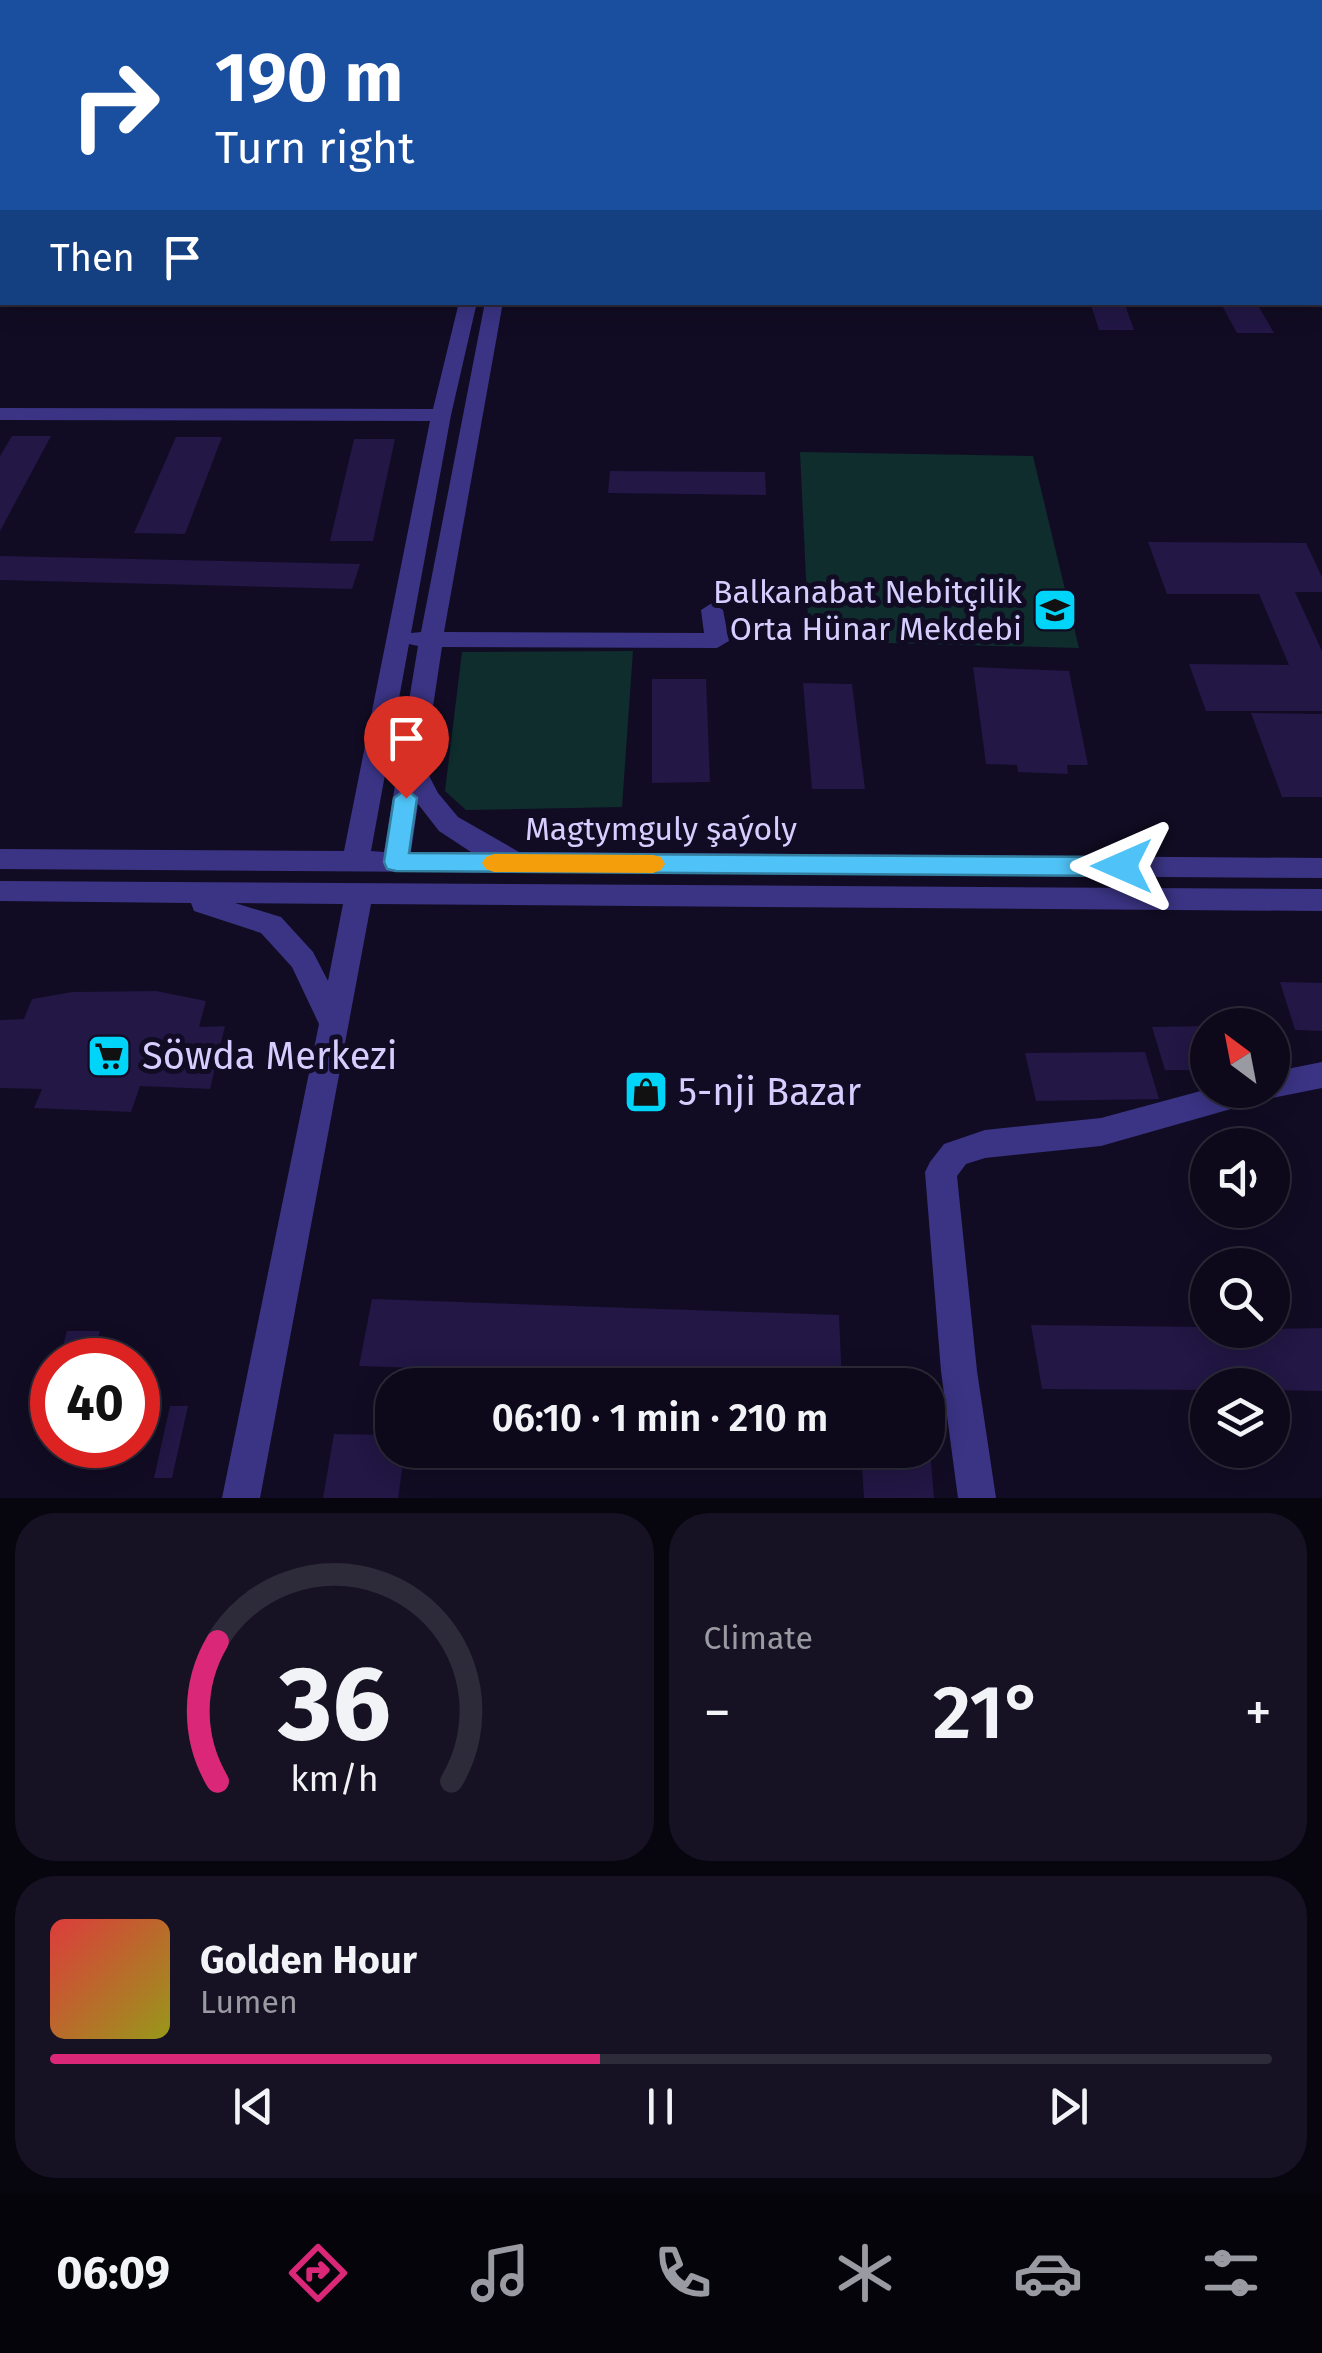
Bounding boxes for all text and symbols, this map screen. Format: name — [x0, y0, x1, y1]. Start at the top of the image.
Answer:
text: 190 m — [215, 36, 403, 120]
icon: right — [50, 40, 180, 170]
text: Turn right — [215, 121, 414, 175]
icon: arrive — [155, 230, 210, 285]
text: Then — [50, 235, 135, 281]
place label: Balkanabat Nebitçilik Orta Hünar Mekdebi — [713, 573, 1023, 648]
school or university icon: Balkanabat Nebitçilik Orta Hünar Mekdebi — [1032, 587, 1078, 633]
pin — [364, 696, 449, 799]
icon: arrive — [379, 711, 434, 766]
street label: Magtymguly şaýoly — [525, 810, 797, 848]
position arrow — [1070, 814, 1174, 918]
north arrow — [1190, 1008, 1290, 1108]
map controls — [1190, 1008, 1290, 1468]
supermarket icon: Söwda Merkezi — [86, 1033, 132, 1079]
place label: Söwda Merkezi — [142, 1033, 397, 1079]
shop icon: 5-nji Bazar — [623, 1069, 669, 1115]
place label: 5-nji Bazar — [678, 1069, 862, 1115]
button: sound — [1190, 1128, 1290, 1228]
button: search — [1190, 1248, 1290, 1348]
speed limit sign: 40 — [30, 1338, 160, 1468]
button: layers — [1190, 1368, 1290, 1468]
text: 06:10 · 1 min · 210 m — [492, 1395, 828, 1441]
text: Climate — [704, 1619, 813, 1657]
text: 36 — [277, 1642, 391, 1767]
text: 21° — [933, 1668, 1043, 1758]
text: − — [704, 1680, 731, 1746]
text: + — [1245, 1680, 1272, 1746]
text: km/h — [290, 1758, 378, 1800]
text: Golden Hour — [200, 1937, 417, 1983]
text: Lumen — [200, 1983, 298, 2021]
icon: previous — [226, 2079, 281, 2134]
icon: pause — [633, 2079, 688, 2134]
icon: next — [1041, 2079, 1096, 2134]
icon: directions — [283, 2238, 353, 2308]
icon: music — [465, 2238, 535, 2308]
icon: phone — [648, 2238, 718, 2308]
icon: climate — [830, 2238, 900, 2308]
icon: car — [1013, 2238, 1083, 2308]
icon: filters — [1196, 2238, 1266, 2308]
text: 06:09 — [56, 2246, 170, 2300]

